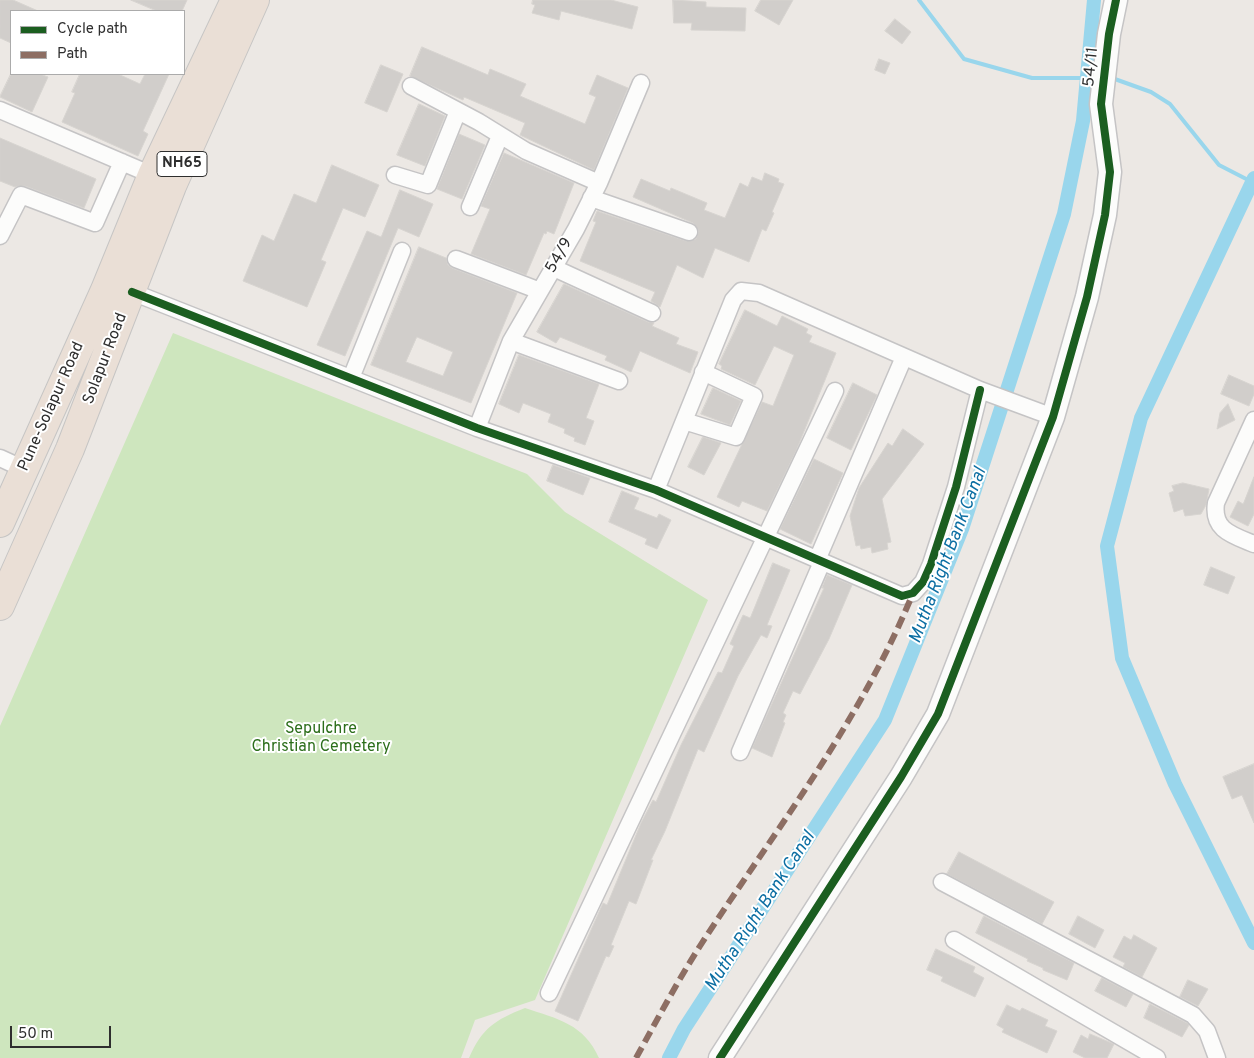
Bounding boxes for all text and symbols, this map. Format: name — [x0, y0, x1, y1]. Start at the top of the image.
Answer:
legend — [10, 10, 185, 75]
text: Cycle path — [57, 20, 128, 39]
text: Path — [57, 45, 88, 64]
street label: 54/11 — [1080, 46, 1104, 88]
road number: NH65 — [157, 152, 207, 176]
street label: 54/9 — [542, 235, 578, 277]
street label: Solapur Road — [80, 311, 132, 407]
street label: Pune-Solapur Road — [15, 339, 89, 475]
water label: Mutha Right Bank Canal — [906, 465, 992, 647]
park label: Sepulchre Christian Cemetery — [251, 720, 391, 758]
water label: Mutha Right Bank Canal — [701, 828, 821, 996]
scale bar — [12, 1016, 114, 1048]
text: 50 m — [18, 1025, 53, 1044]

